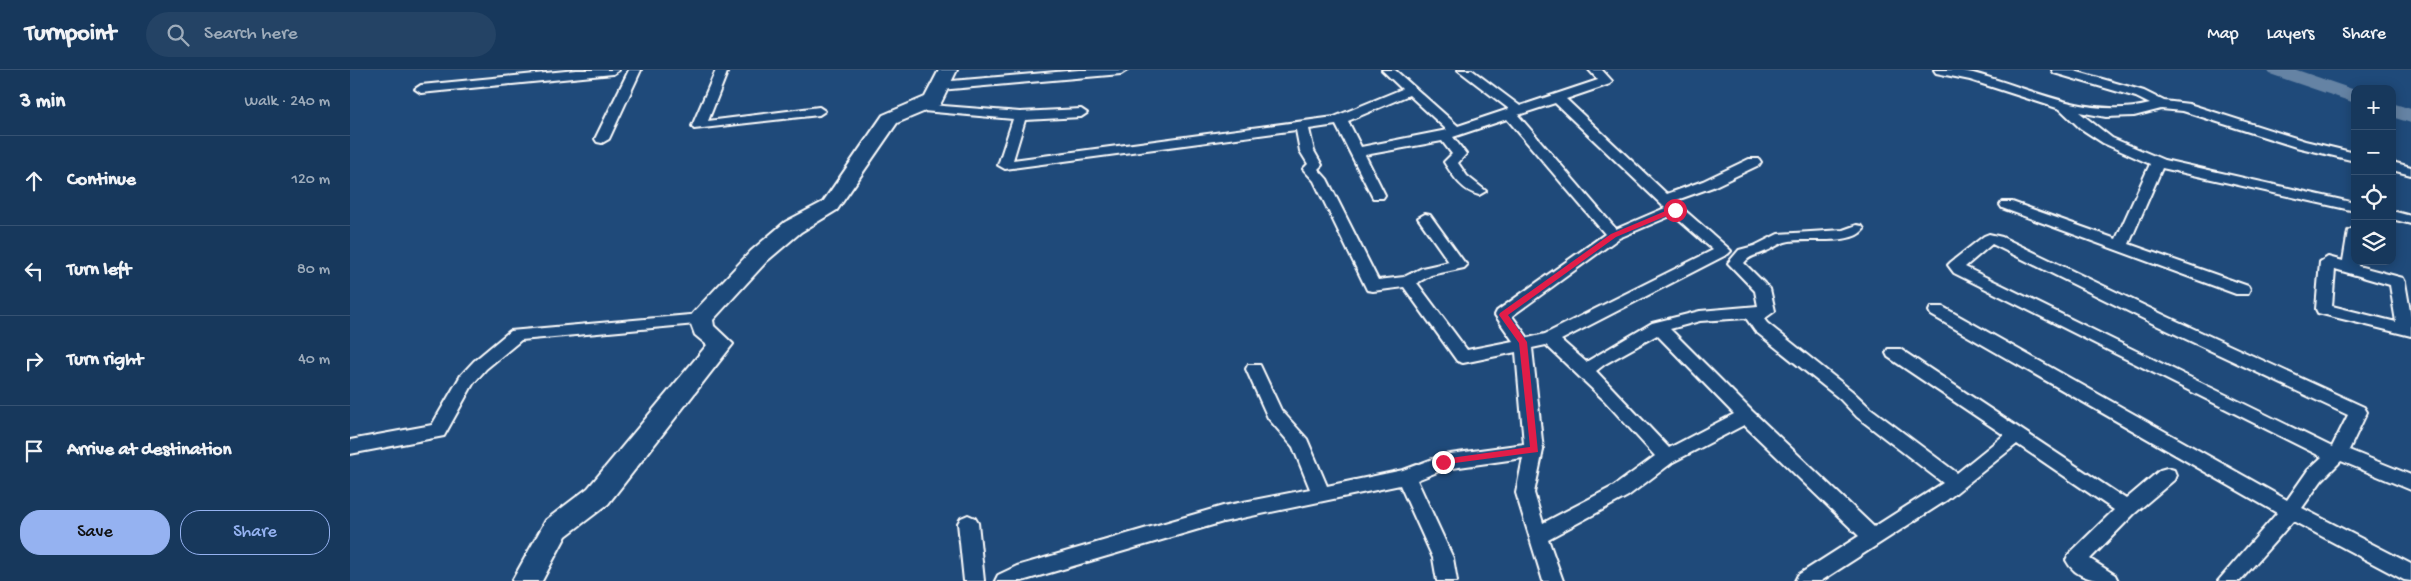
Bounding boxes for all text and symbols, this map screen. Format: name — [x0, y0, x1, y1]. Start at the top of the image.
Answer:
search box — [146, 12, 496, 57]
text: Turnpoint — [25, 20, 116, 49]
icon: search — [164, 21, 192, 49]
text: Search here — [204, 23, 298, 46]
text: Map — [2207, 24, 2239, 45]
text: Layers — [2267, 24, 2314, 45]
text: Share — [2342, 24, 2386, 45]
map controls — [2351, 85, 2396, 265]
button: + — [2351, 85, 2396, 130]
text: 3 min — [20, 90, 65, 115]
text: Walk · 240 m — [245, 93, 330, 112]
button: − — [2351, 130, 2396, 175]
icon: ahead — [20, 167, 48, 195]
text: Continue — [67, 169, 136, 192]
text: 120 m — [291, 171, 330, 190]
button: locate — [2351, 175, 2396, 220]
route start — [1664, 199, 1687, 222]
button: layers — [2351, 220, 2396, 265]
icon: left — [20, 257, 48, 285]
text: Turn left — [67, 259, 131, 282]
text: 80 m — [297, 261, 330, 280]
icon: right — [20, 347, 48, 375]
text: Turn right — [67, 349, 143, 372]
text: 40 m — [298, 351, 330, 370]
icon: arrive — [20, 437, 48, 465]
text: Arrive at destination — [67, 439, 231, 462]
route end — [1432, 451, 1455, 474]
button: Save — [20, 510, 170, 555]
button: Share — [180, 510, 330, 555]

